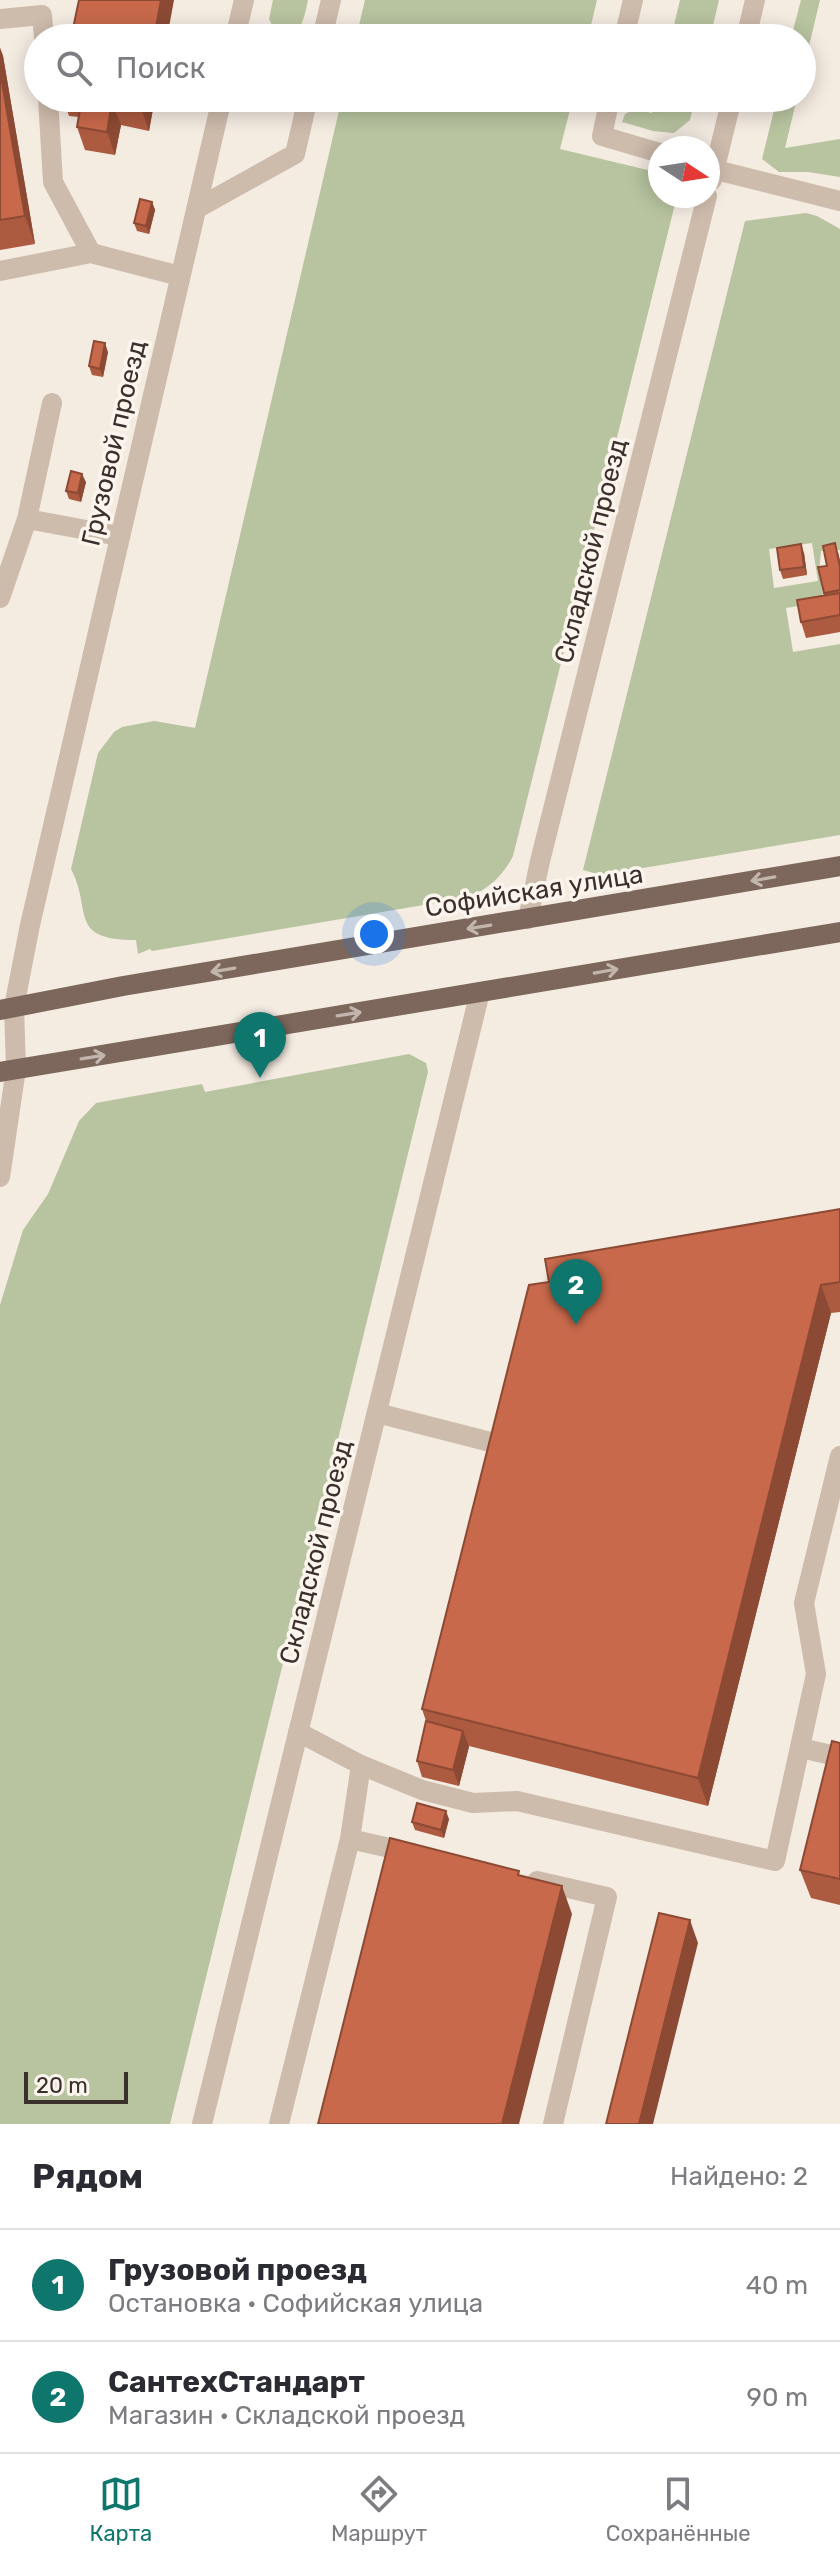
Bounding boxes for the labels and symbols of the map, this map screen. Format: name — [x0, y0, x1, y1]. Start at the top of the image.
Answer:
north arrow — [648, 136, 720, 208]
street label: Грузовой проезд — [75, 337, 153, 549]
street label: Складской проезд — [548, 435, 634, 667]
street label: Софийская улица — [423, 858, 645, 924]
one-way arrow — [751, 873, 776, 888]
your location — [354, 914, 394, 954]
one-way arrow — [467, 920, 492, 935]
one-way arrow — [210, 963, 236, 978]
one-way arrow — [593, 963, 618, 978]
one-way arrow — [336, 1006, 362, 1021]
pin: 1 — [234, 1012, 286, 1078]
one-way arrow — [80, 1048, 105, 1063]
pin: 2 — [550, 1259, 602, 1325]
street label: Складской проезд — [273, 1436, 359, 1668]
scale bar — [24, 2068, 128, 2104]

